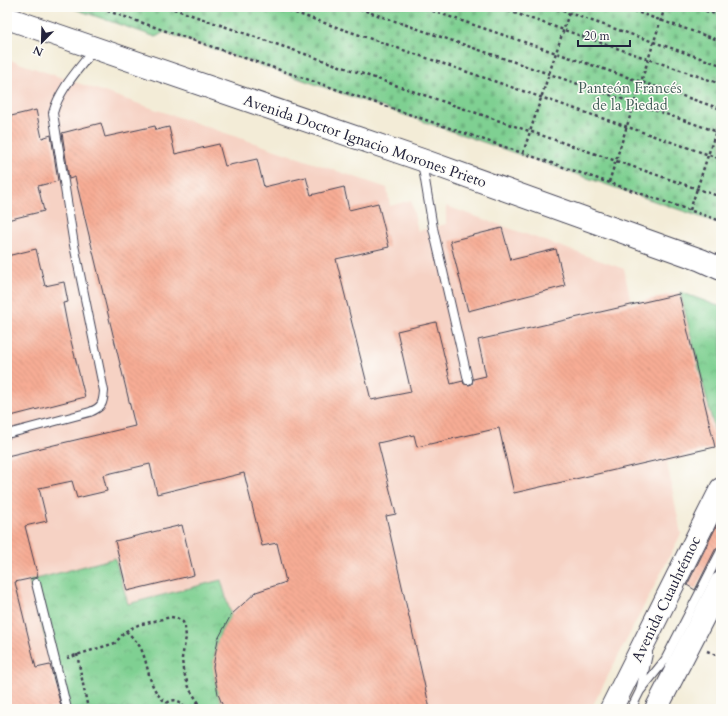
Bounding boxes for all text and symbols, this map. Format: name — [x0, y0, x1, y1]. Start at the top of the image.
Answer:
north arrow — [22, 22, 62, 62]
scale bar — [578, 22, 630, 48]
text: 20 m — [584, 28, 611, 44]
text: N — [31, 42, 46, 60]
park label: Panteón Francés de la Piedad — [578, 78, 682, 115]
street label: Avenida Doctor Ignacio Morones Prieto — [241, 90, 489, 192]
street label: Avenida Cuauhtémoc — [627, 532, 705, 665]

